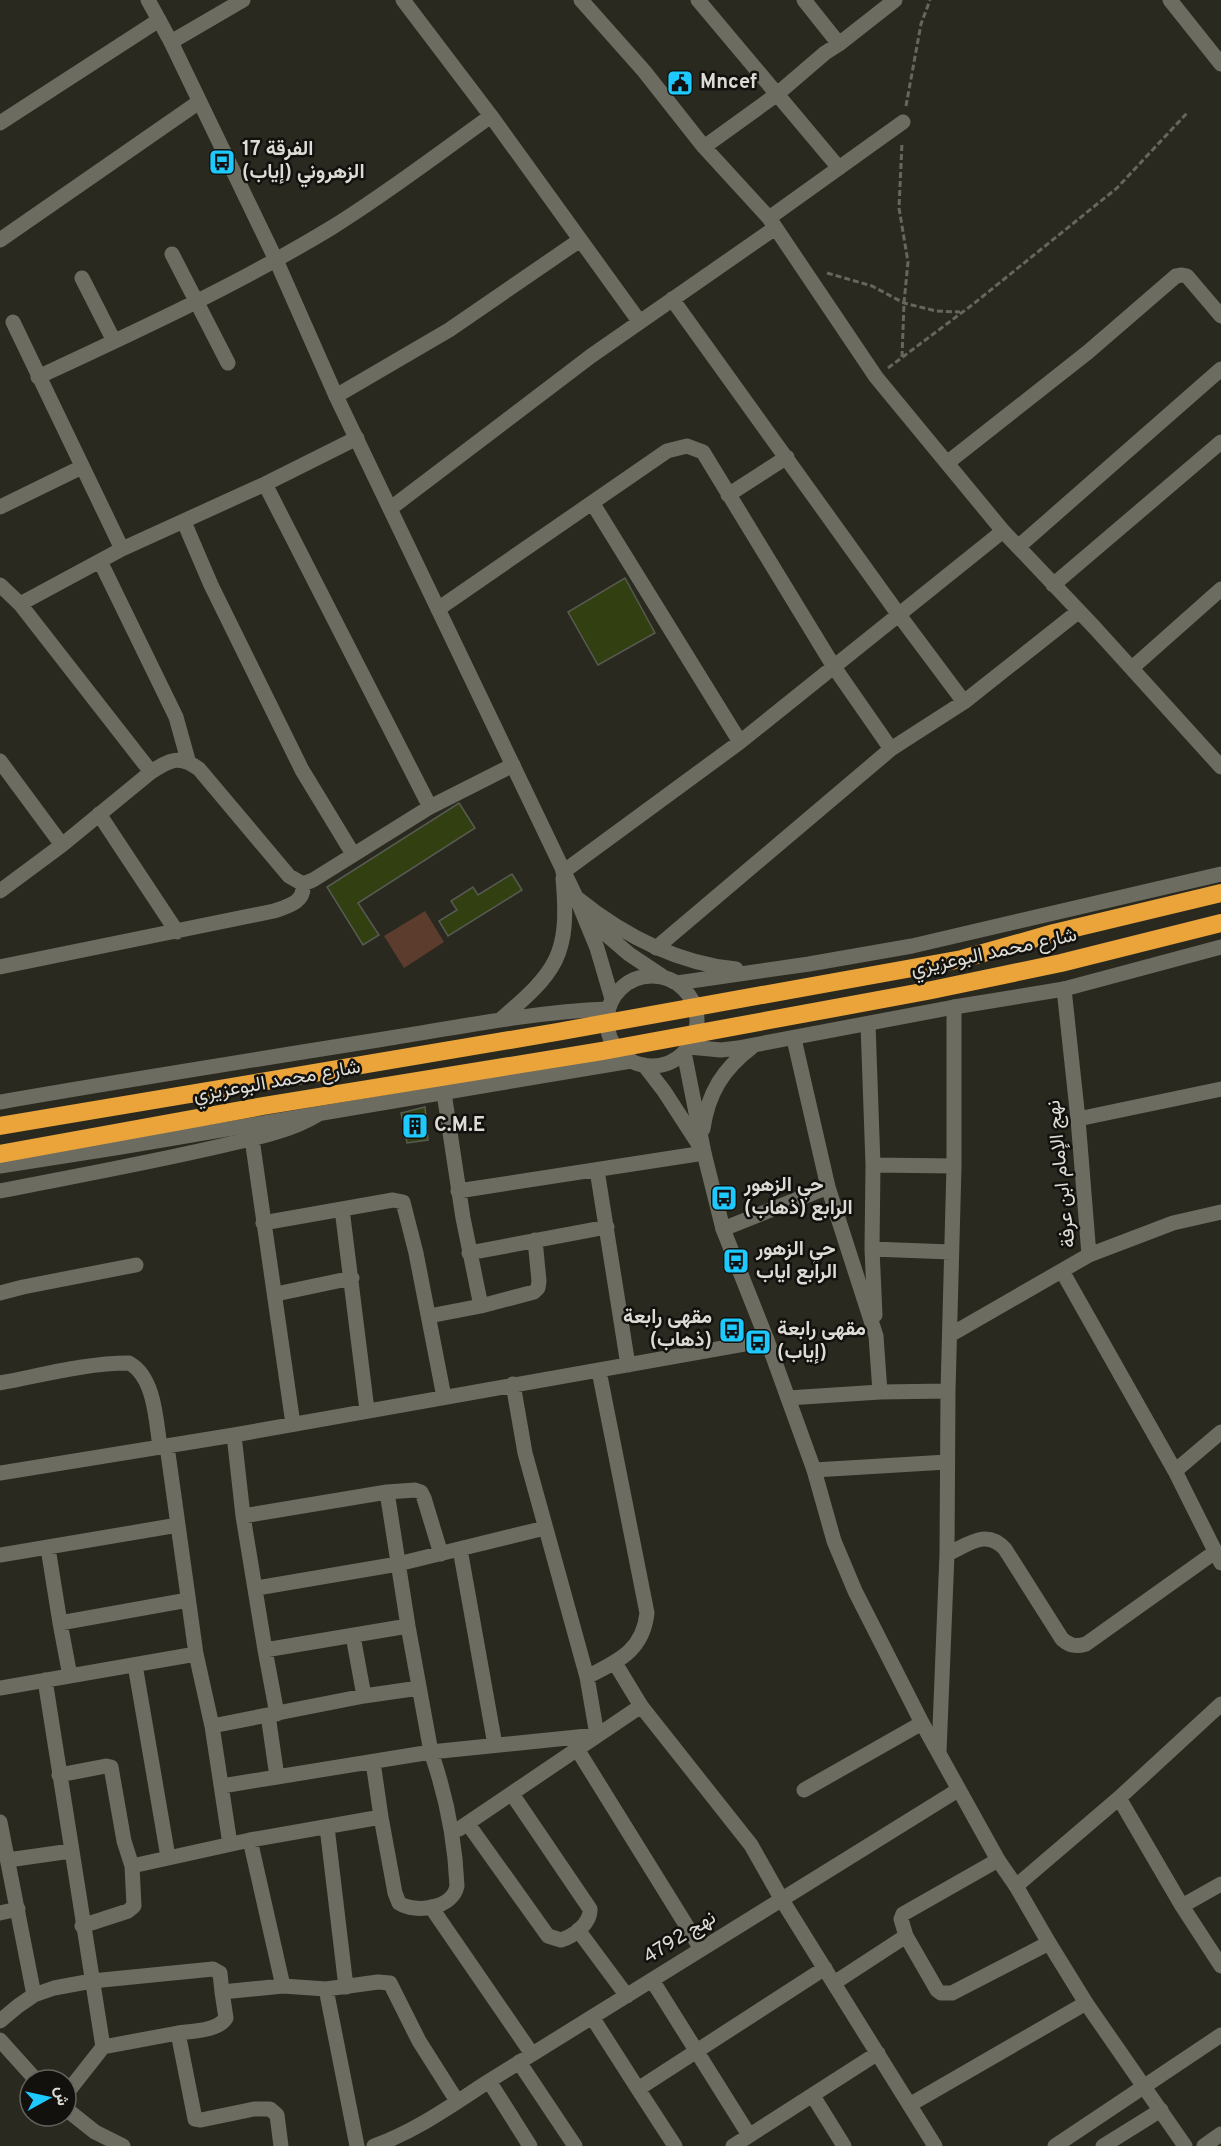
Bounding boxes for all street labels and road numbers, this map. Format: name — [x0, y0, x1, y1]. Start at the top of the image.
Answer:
street label: شارع محمد البوعزيزي — [909, 923, 1080, 985]
street label: شارع محمد البوعزيزي — [191, 1055, 363, 1111]
street label: نهج الإمام ابن عرفة — [1041, 1099, 1083, 1249]
street label: نهج 4792 — [639, 1906, 721, 1970]

